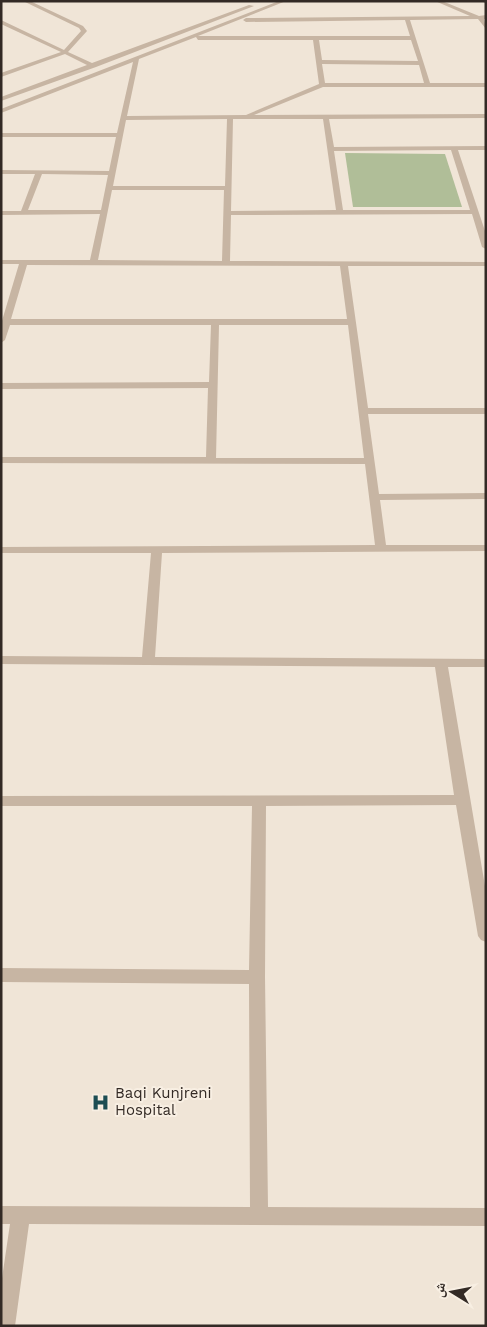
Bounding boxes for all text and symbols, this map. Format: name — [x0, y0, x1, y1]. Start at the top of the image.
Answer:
place label: Baqi Kunjreni Hospital — [115, 1084, 212, 1119]
hospital icon: Baqi Kunjreni Hospital — [91, 1092, 111, 1112]
north arrow — [427, 1267, 477, 1317]
text: ش — [430, 1281, 449, 1299]

